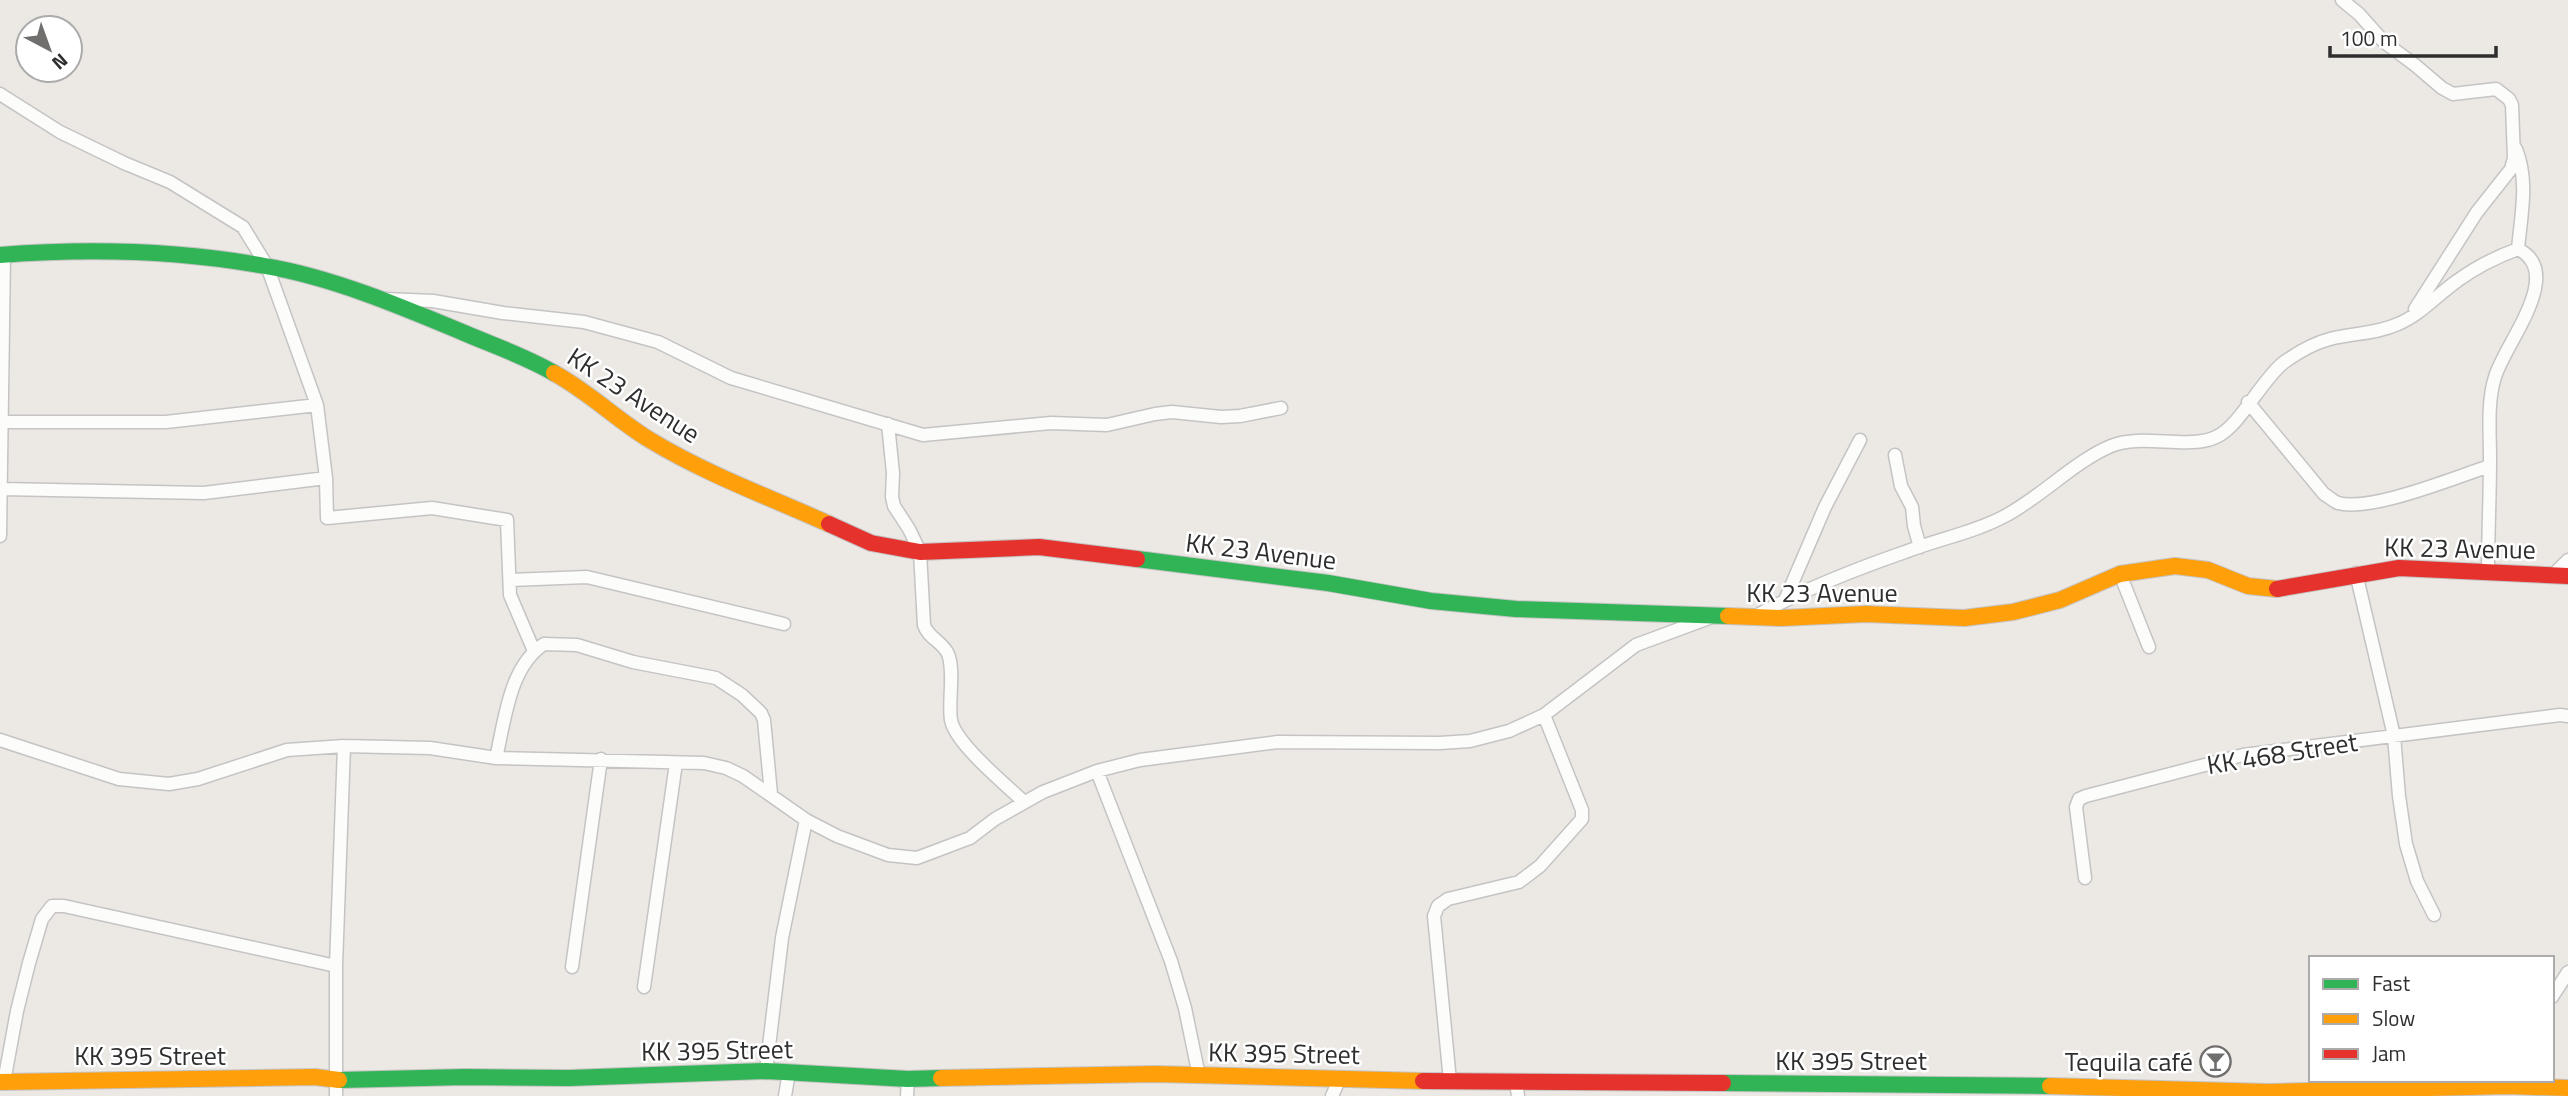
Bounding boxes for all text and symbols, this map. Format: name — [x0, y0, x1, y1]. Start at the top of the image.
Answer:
north arrow — [14, 14, 84, 84]
scale bar — [2330, 14, 2496, 58]
text: 100 m — [2340, 22, 2397, 54]
text: N — [46, 47, 75, 77]
street label: KK 23 Avenue — [560, 337, 708, 453]
street label: KK 23 Avenue — [1183, 522, 1339, 580]
street label: KK 23 Avenue — [2384, 527, 2536, 569]
street label: KK 23 Avenue — [1746, 573, 1898, 612]
street label: KK 468 Street — [2204, 722, 2360, 784]
legend — [2309, 956, 2554, 1082]
text: Fast — [2372, 967, 2411, 999]
text: Slow — [2372, 1002, 2415, 1034]
street label: KK 395 Street — [641, 1029, 793, 1071]
street label: KK 395 Street — [1208, 1032, 1360, 1074]
street label: KK 395 Street — [74, 1036, 226, 1075]
text: Jam — [2372, 1037, 2406, 1069]
street label: KK 395 Street — [1775, 1041, 1927, 1080]
place label: Tequila café — [2065, 1042, 2193, 1081]
bar icon: Tequila café — [2199, 1044, 2233, 1078]

